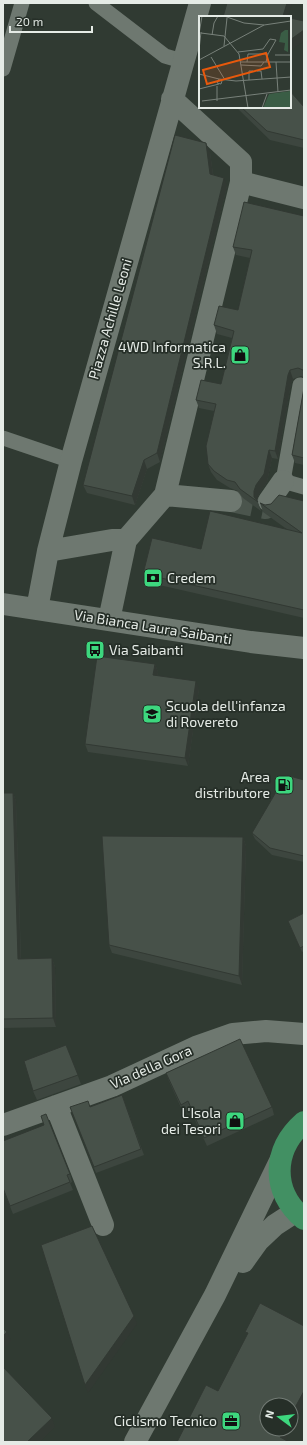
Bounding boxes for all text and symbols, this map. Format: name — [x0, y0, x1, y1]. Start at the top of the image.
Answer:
scale bar — [10, 8, 92, 34]
text: 20 m — [16, 14, 43, 28]
inset map — [199, 16, 291, 108]
street label: Piazza Achille Leoni — [84, 257, 135, 381]
place label: 4WD Informatica S.R.L. — [118, 338, 226, 371]
shop icon: 4WD Informatica S.R.L. — [229, 344, 251, 366]
bank icon: Credem — [142, 567, 164, 589]
place label: Credem — [167, 569, 216, 586]
street label: Via Bianca Laura Saibanti — [73, 606, 233, 647]
bus stop icon: Via Saibanti — [84, 639, 106, 661]
place label: Via Saibanti — [109, 641, 183, 658]
place label: Scuola dell'infanza di Rovereto — [166, 697, 286, 730]
school or university icon: Scuola dell'infanza di Rovereto — [141, 703, 163, 725]
place label: Area distributore — [195, 768, 270, 801]
fuel station icon: Area distributore — [273, 774, 295, 796]
street label: Via della Gora — [107, 1041, 194, 1092]
place label: L'Isola dei Tesori — [161, 1104, 221, 1137]
shop icon: L'Isola dei Tesori — [224, 1110, 246, 1132]
north arrow — [259, 1397, 299, 1437]
text: N — [262, 1409, 276, 1420]
office icon: Ciclismo Tecnico — [220, 1410, 242, 1432]
place label: Ciclismo Tecnico — [114, 1412, 217, 1429]

